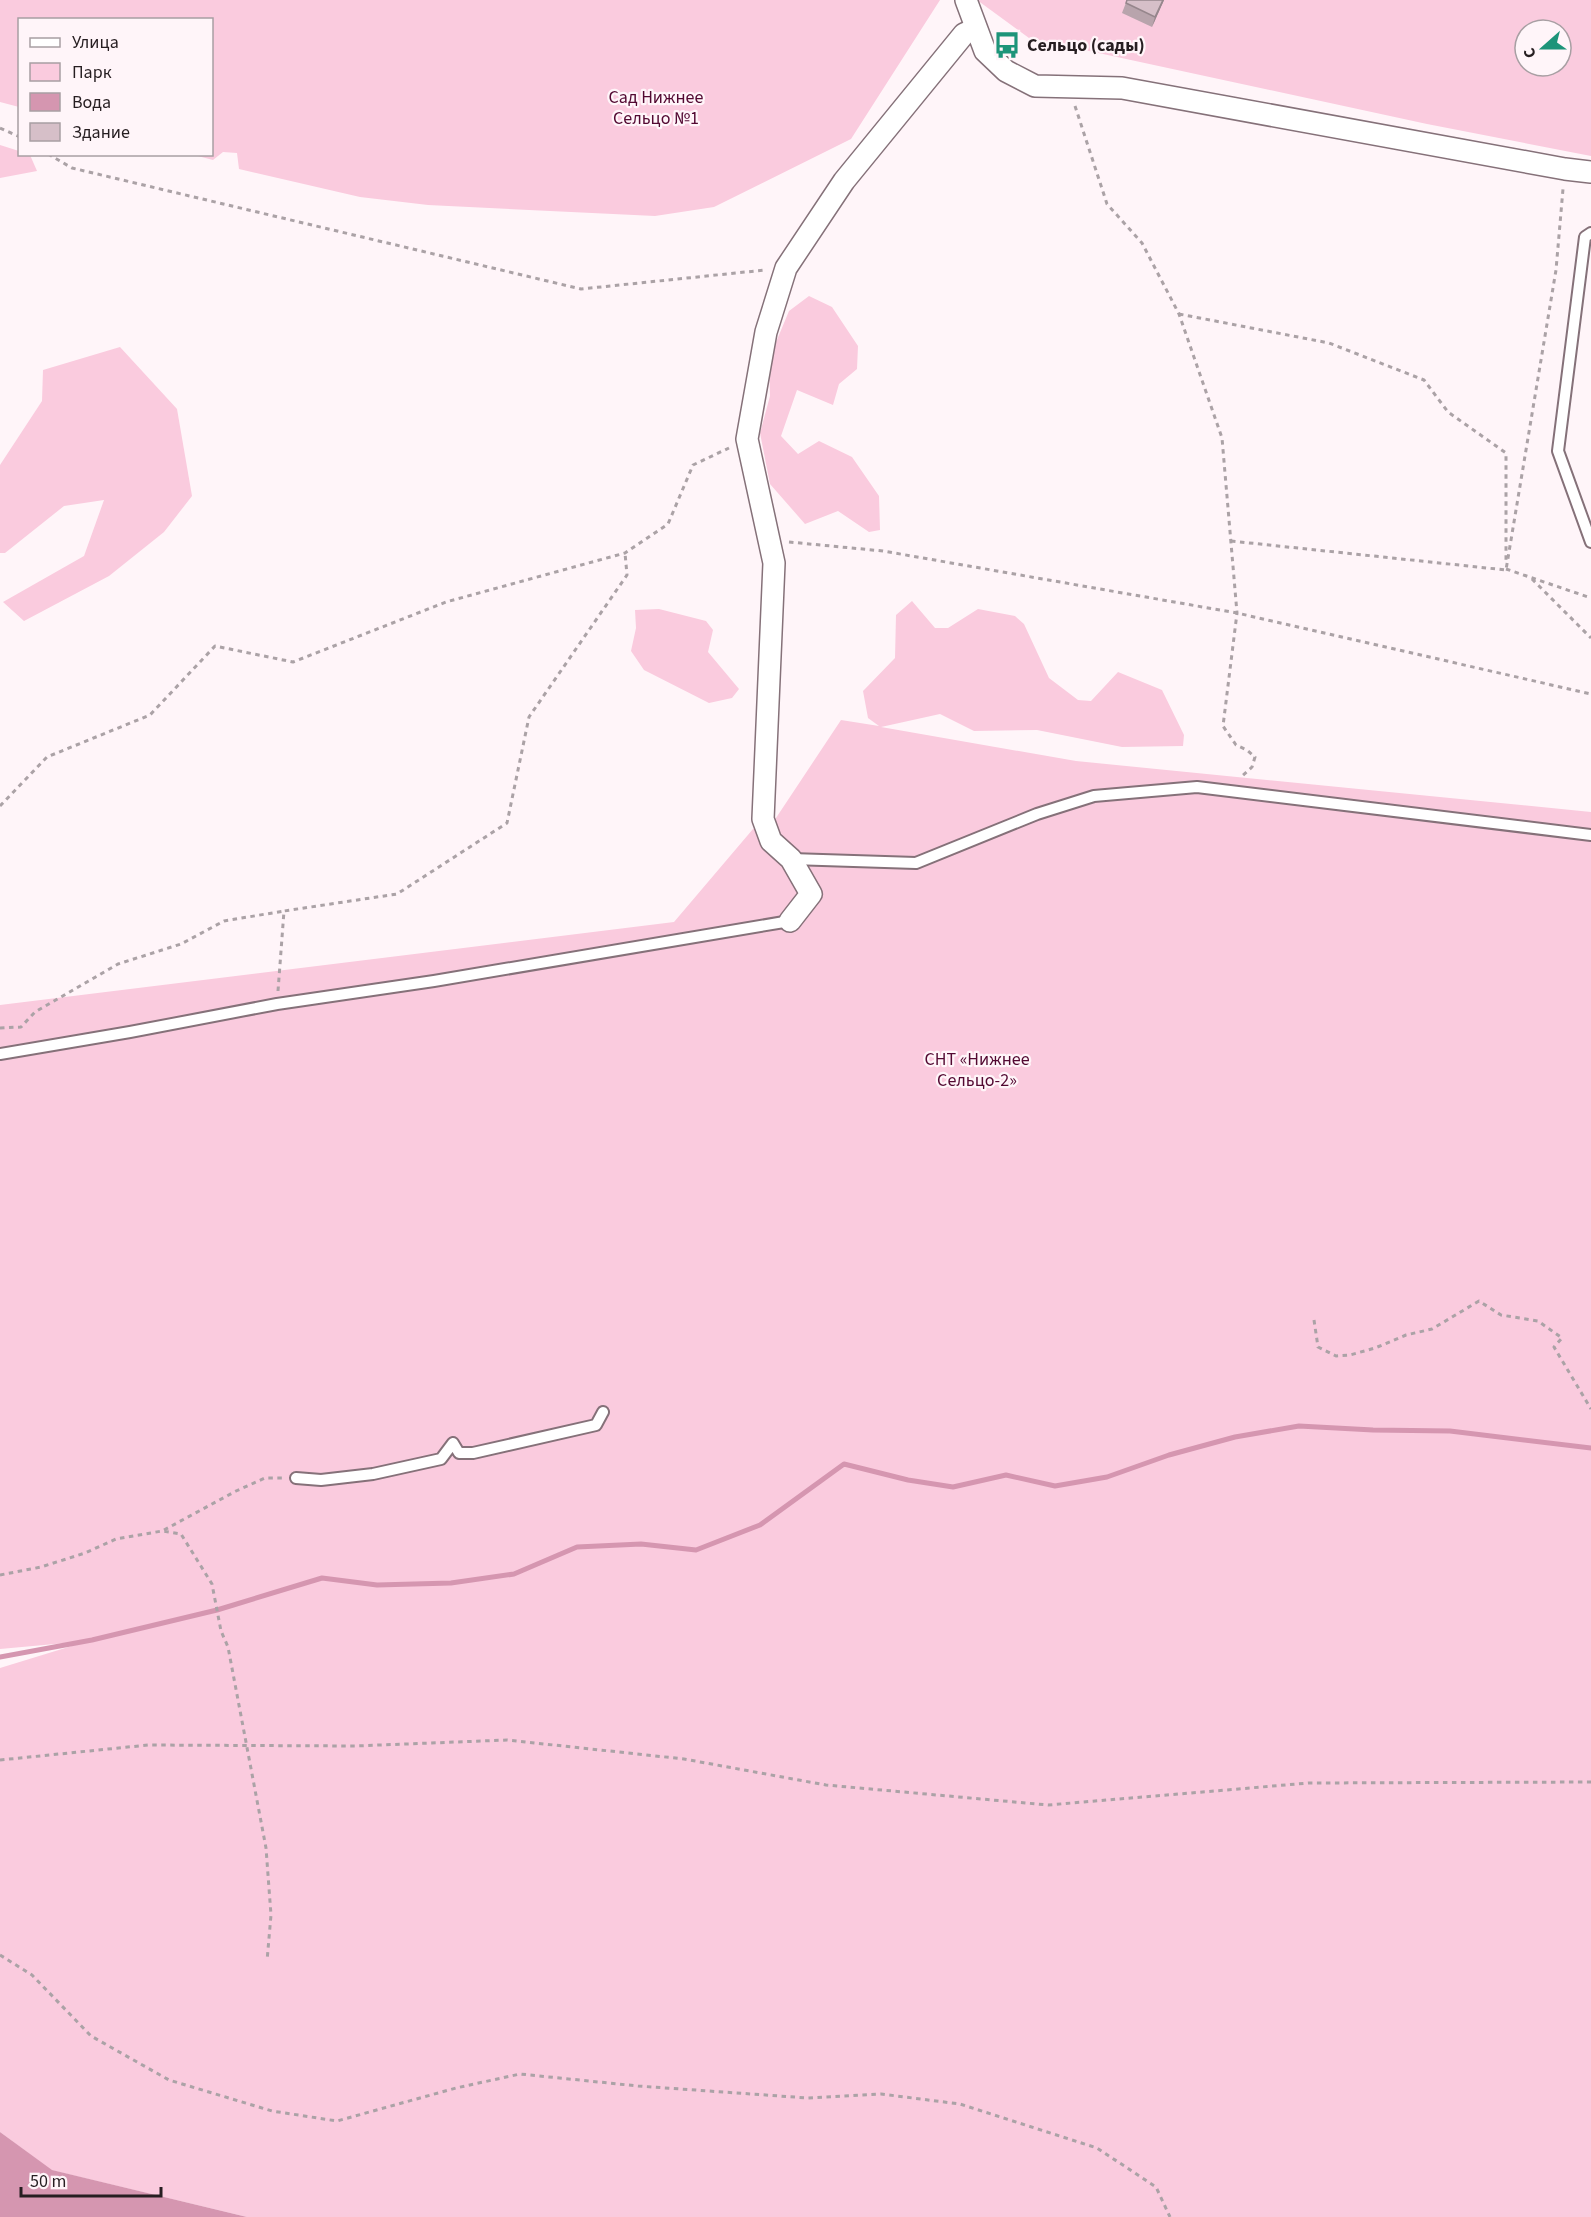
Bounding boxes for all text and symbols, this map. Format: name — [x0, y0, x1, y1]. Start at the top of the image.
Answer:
legend — [18, 18, 213, 156]
north arrow — [1513, 18, 1573, 78]
text: Улица — [72, 30, 119, 55]
bus stop icon: Сельцо (сады) — [992, 30, 1022, 60]
place label: Сельцо (сады) — [1027, 33, 1145, 58]
text: С — [1518, 45, 1542, 61]
text: Парк — [72, 60, 112, 85]
park label: Сад Нижнее Сельцо №1 — [609, 85, 703, 131]
text: Вода — [72, 90, 111, 115]
text: Здание — [72, 120, 130, 145]
park label: СНТ «Нижнее Сельцо-2» — [924, 1047, 1030, 1093]
scale bar — [21, 2160, 160, 2198]
text: 50 m — [30, 2169, 66, 2194]

